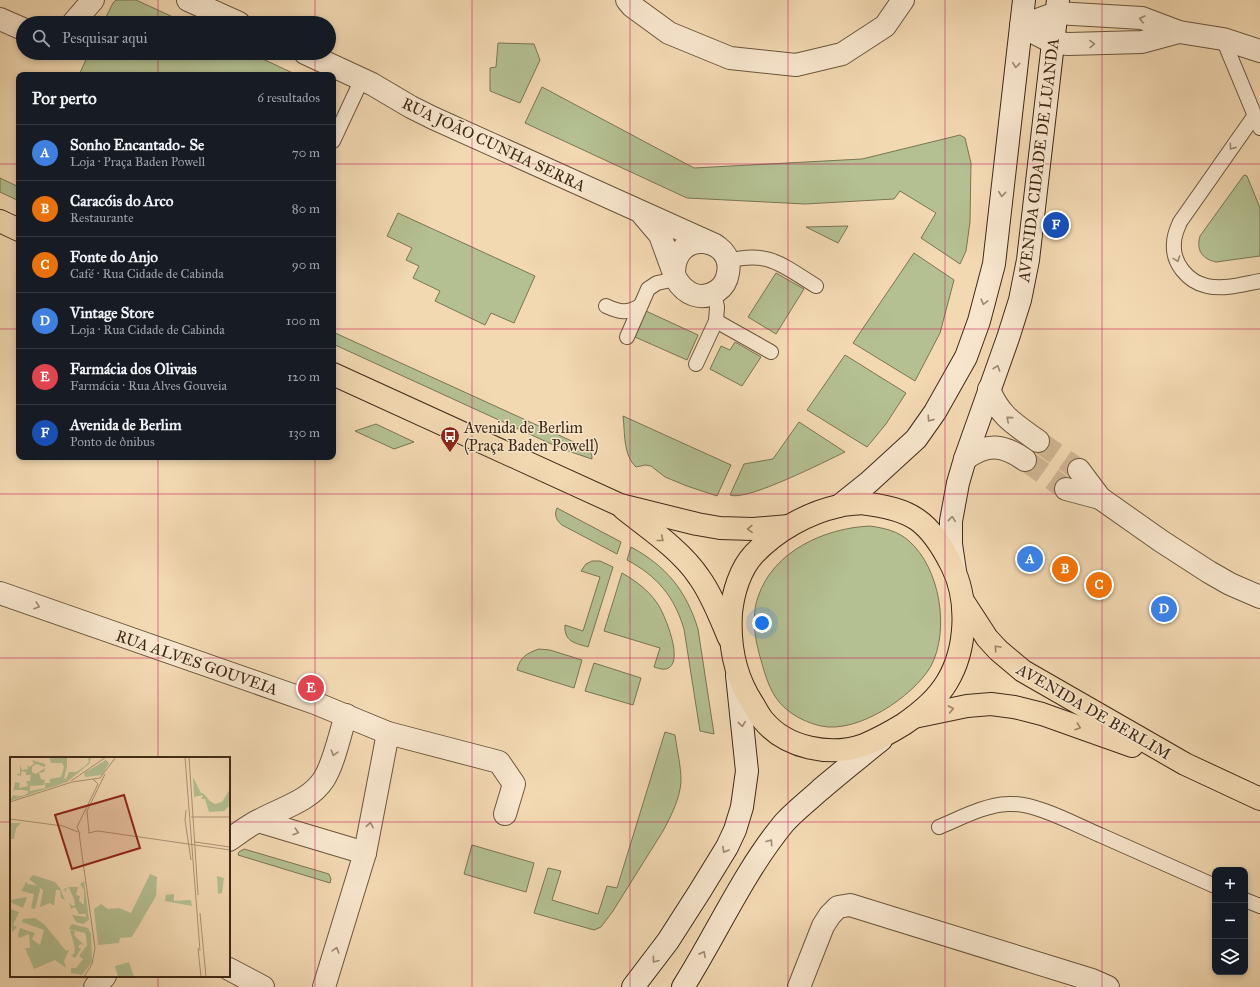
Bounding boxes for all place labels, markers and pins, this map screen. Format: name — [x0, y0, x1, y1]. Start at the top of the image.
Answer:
pin: F — [1043, 210, 1069, 240]
place label: Avenida de Berlim (Praça Baden Powell) — [463, 418, 599, 456]
bus stop icon: Avenida de Berlim (Praça Baden Powell) — [439, 425, 461, 453]
pin: A — [1017, 544, 1043, 574]
pin: B — [1052, 554, 1078, 584]
pin: C — [1086, 570, 1112, 600]
pin: D — [1151, 594, 1177, 624]
pin: E — [298, 673, 324, 703]

